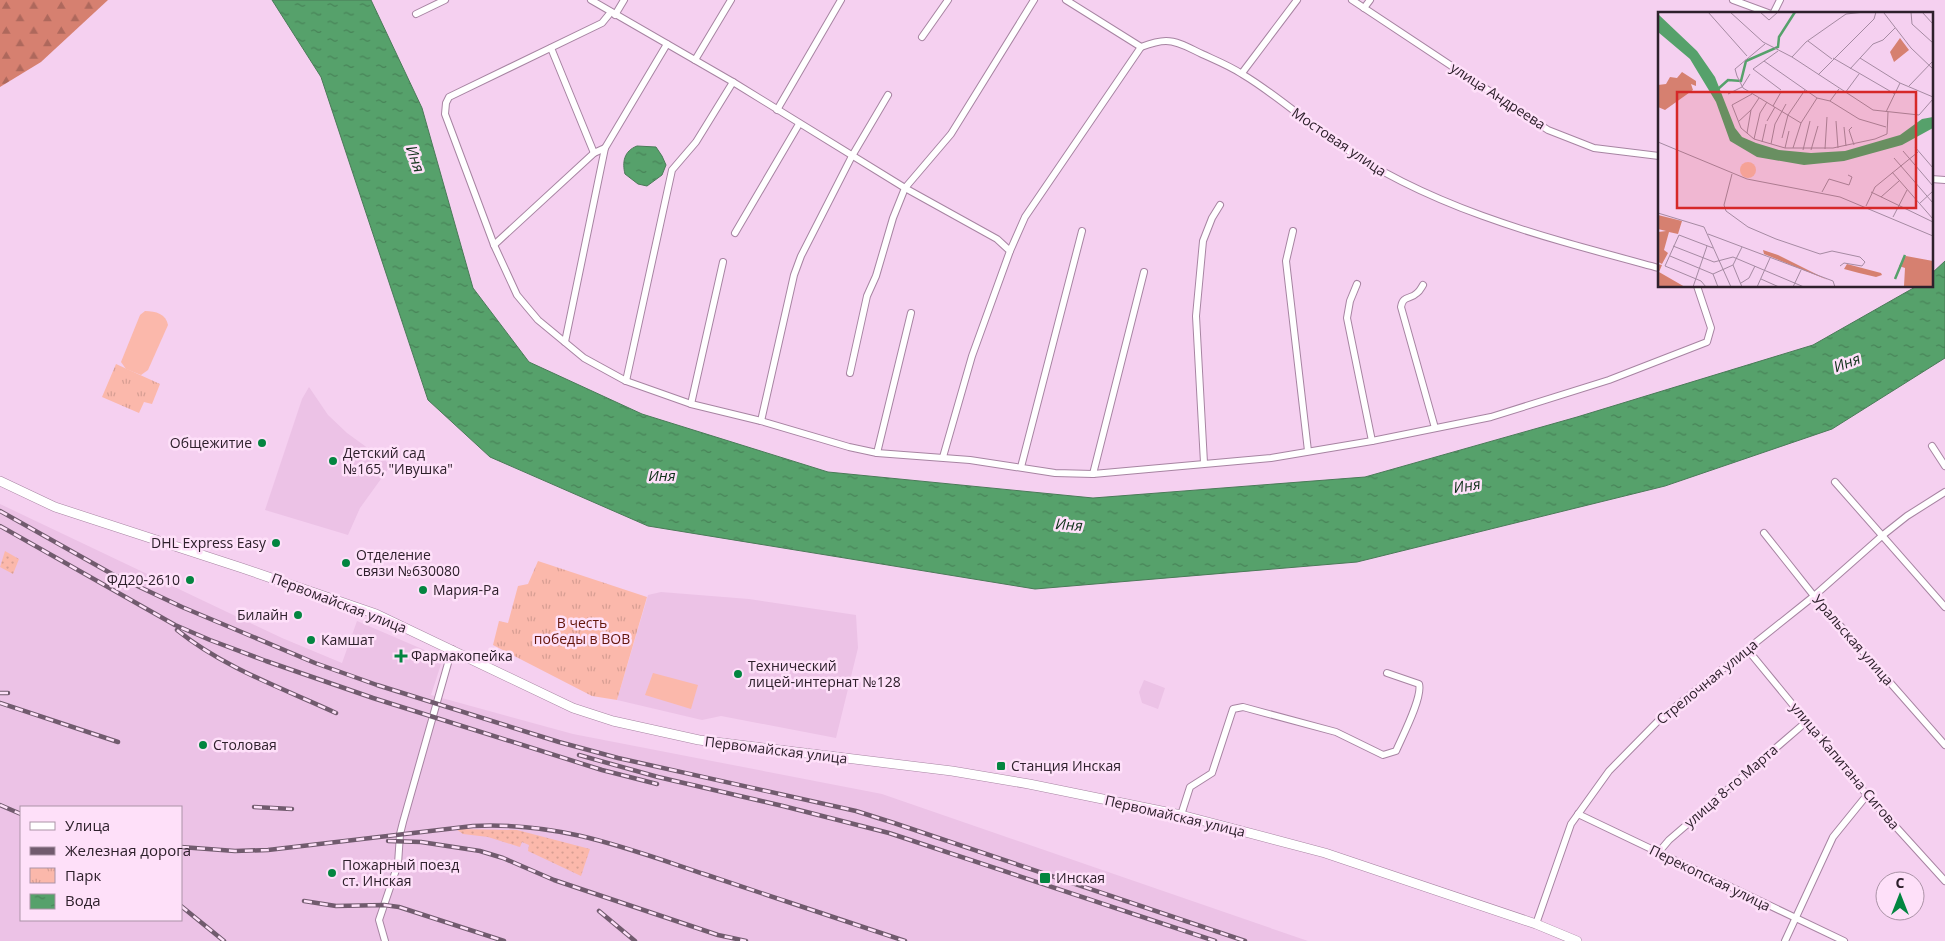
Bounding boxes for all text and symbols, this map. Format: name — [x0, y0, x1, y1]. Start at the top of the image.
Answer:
inset map — [1658, 12, 1932, 288]
street label: улица Андреева — [1447, 58, 1550, 133]
street label: Мостовая улица — [1288, 103, 1390, 180]
water label: Иня — [402, 142, 430, 175]
water label: Иня — [1830, 348, 1863, 376]
place label: Общежитие — [170, 433, 252, 452]
marker: Общежитие — [256, 437, 268, 449]
place label: Детский сад №165, "Ивушка" — [343, 443, 453, 478]
marker: Детский сад №165, "Ивушка" — [327, 455, 339, 467]
water label: Иня — [648, 465, 676, 485]
water label: Иня — [1452, 473, 1482, 497]
water label: Иня — [1055, 513, 1084, 535]
place label: DHL Express Easy — [151, 533, 267, 552]
marker: DHL Express Easy — [270, 537, 282, 549]
place label: Отделение связи №630080 — [356, 545, 460, 580]
marker: Отделение связи №630080 — [340, 557, 352, 569]
street label: Первомайская улица — [269, 568, 410, 637]
place label: ФД20-2610 — [107, 570, 180, 589]
marker: ФД20-2610 — [184, 574, 196, 586]
place label: Мария-Ра — [433, 580, 499, 599]
marker: Мария-Ра — [417, 584, 429, 596]
street label: Уральская улица — [1809, 590, 1898, 689]
place label: Билайн — [237, 605, 288, 624]
marker: Билайн — [292, 609, 304, 621]
park label: В честь победы в ВОВ — [534, 613, 630, 648]
place label: Камшат — [321, 630, 375, 649]
marker: Камшат — [305, 634, 317, 646]
street label: Стрелочная улица — [1652, 635, 1761, 728]
place label: Фармакопейка — [411, 646, 513, 665]
marker: Фармакопейка — [395, 650, 407, 662]
place label: Технический лицей-интернат №128 — [748, 656, 901, 691]
marker: Технический лицей-интернат №128 — [732, 668, 744, 680]
street label: улица Капитана Сигова — [1786, 698, 1904, 833]
street label: Первомайская улица — [704, 731, 848, 768]
place label: Столовая — [213, 735, 277, 754]
marker: Столовая — [197, 739, 209, 751]
street label: улица 8-го Марта — [1680, 740, 1781, 832]
place label: Станция Инская — [1011, 756, 1121, 775]
marker: Станция Инская — [995, 760, 1007, 772]
street label: Первомайская улица — [1103, 790, 1247, 841]
legend — [20, 806, 182, 921]
text: Улица — [65, 815, 110, 835]
text: Железная дорога — [65, 840, 191, 860]
street label: Перекопская улица — [1647, 840, 1774, 915]
place label: Пожарный поезд ст. Инская — [342, 855, 459, 890]
text: Парк — [65, 865, 101, 885]
marker: Пожарный поезд ст. Инская — [326, 867, 338, 879]
place label: Инская — [1056, 868, 1105, 887]
marker: Инская — [1038, 871, 1052, 885]
north arrow — [1875, 871, 1925, 921]
text: С — [1896, 873, 1905, 892]
text: Вода — [65, 890, 101, 910]

